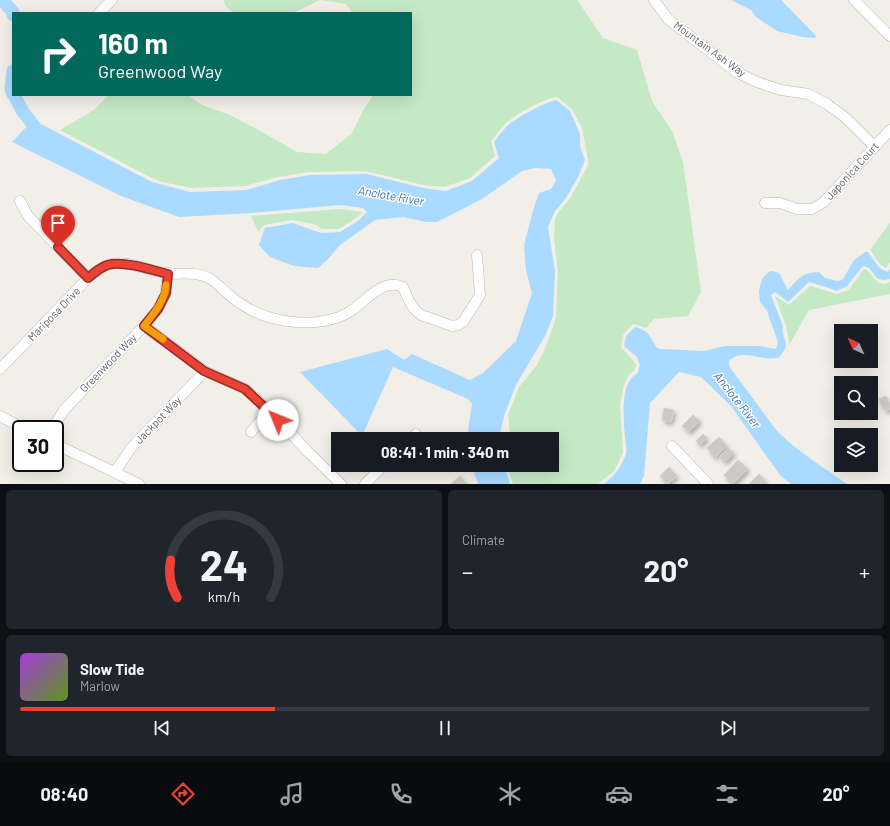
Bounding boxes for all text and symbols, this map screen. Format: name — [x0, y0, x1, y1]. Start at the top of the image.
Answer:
street label: Mountain Ash Way — [672, 18, 749, 79]
text: 160 m — [98, 26, 168, 60]
icon: right — [32, 28, 84, 80]
text: Greenwood Way — [98, 60, 222, 82]
street label: Japonica Court — [822, 139, 881, 202]
water label: Anclote River — [357, 182, 426, 208]
pin — [41, 206, 75, 247]
icon: arrive — [47, 212, 69, 234]
street label: Mariposa Drive — [25, 284, 83, 343]
north arrow — [834, 324, 878, 368]
map controls — [834, 324, 878, 472]
street label: Greenwood Way — [77, 331, 139, 394]
water label: Anclote River — [712, 369, 764, 431]
button: search — [834, 376, 878, 420]
street label: Jackpot Way — [132, 393, 184, 446]
position arrow — [257, 399, 299, 441]
speed limit sign: 30 — [12, 420, 64, 472]
button: layers — [834, 428, 878, 472]
text: 08:41 · 1 min · 340 m — [381, 443, 509, 461]
text: Climate — [462, 532, 505, 548]
text: 24 — [200, 538, 248, 588]
text: 20° — [643, 552, 689, 588]
text: − — [462, 558, 473, 584]
text: + — [859, 558, 870, 584]
text: km/h — [208, 587, 240, 604]
text: Slow Tide — [80, 660, 144, 678]
text: Marlow — [80, 678, 120, 694]
icon: previous — [151, 717, 173, 739]
icon: pause — [434, 717, 456, 739]
icon: next — [717, 717, 739, 739]
icon: directions — [169, 780, 197, 808]
icon: music — [278, 780, 306, 808]
icon: phone — [387, 780, 415, 808]
icon: climate — [496, 780, 524, 808]
icon: car — [605, 780, 633, 808]
icon: filters — [713, 780, 741, 808]
text: 08:40 — [40, 783, 88, 805]
text: 20° — [822, 783, 849, 805]

